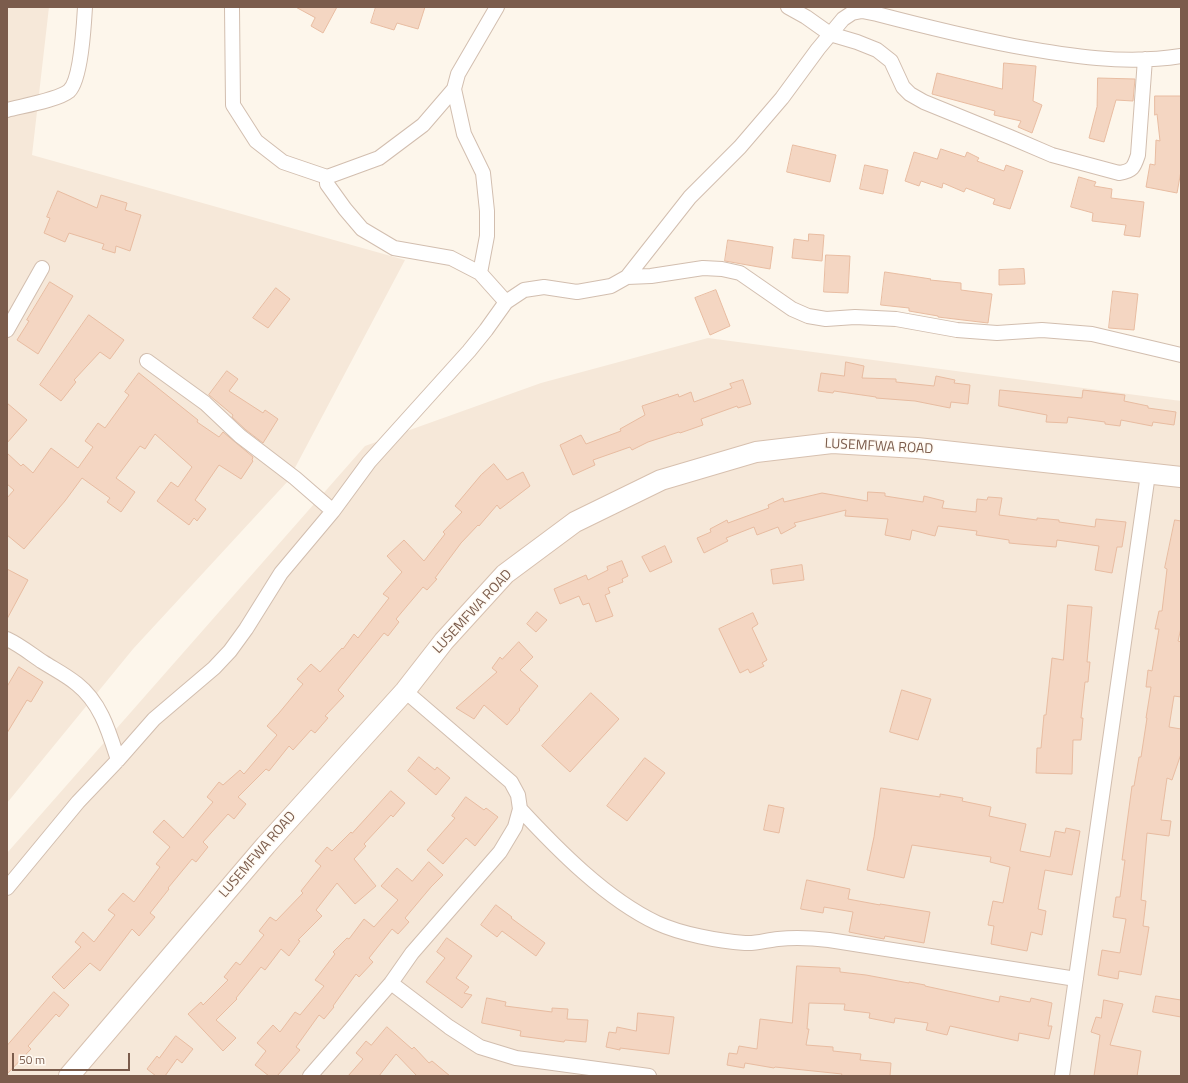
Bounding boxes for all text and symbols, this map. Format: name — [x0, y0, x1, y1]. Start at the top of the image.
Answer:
street label: LUSEMFWA ROAD — [824, 436, 934, 458]
street label: LUSEMFWA ROAD — [430, 567, 516, 657]
street label: LUSEMFWA ROAD — [216, 809, 300, 901]
scale bar — [14, 1045, 132, 1071]
text: 50 m — [19, 1050, 45, 1069]

